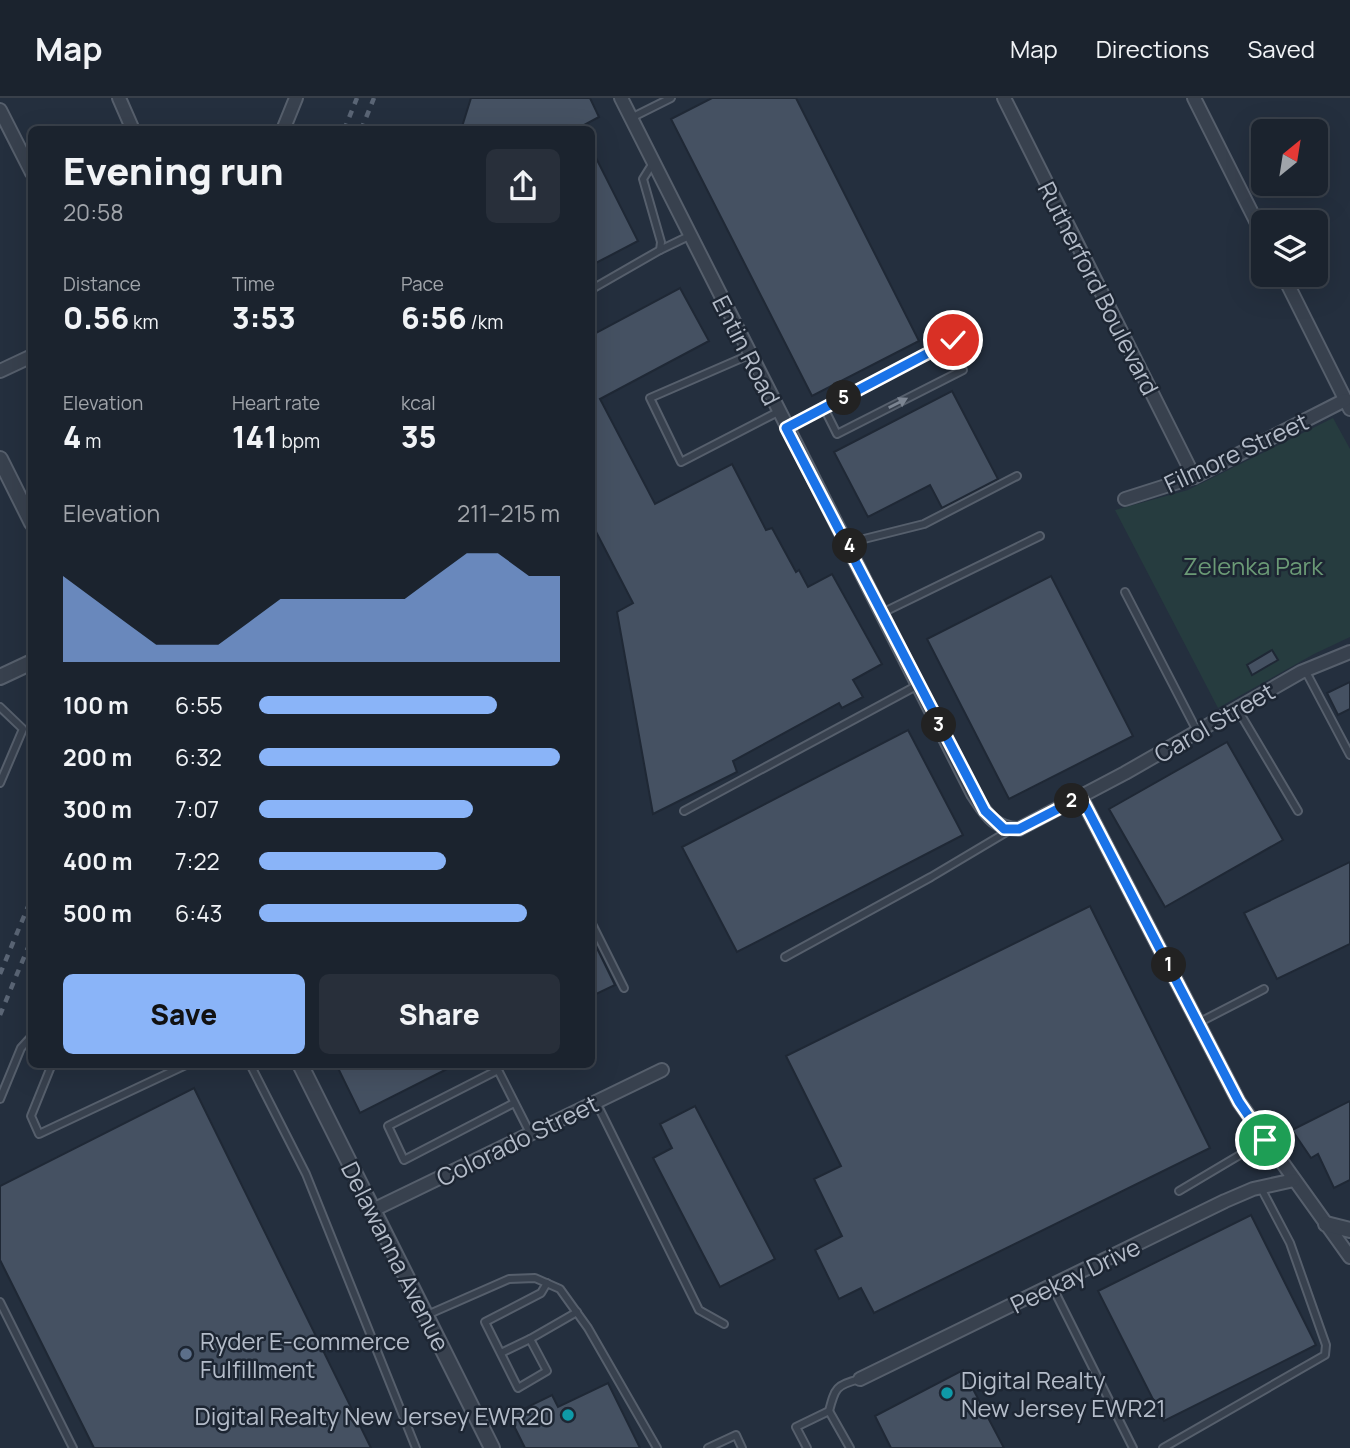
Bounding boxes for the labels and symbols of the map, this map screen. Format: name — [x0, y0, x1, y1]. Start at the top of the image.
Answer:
north arrow — [1251, 119, 1328, 196]
street label: Rutherford Boulevard — [1031, 176, 1167, 400]
street label: Entin Road — [705, 289, 789, 411]
pin — [923, 310, 983, 370]
pin: 5 — [826, 380, 862, 416]
one-way arrow — [888, 398, 908, 409]
street label: Filmore Street — [1159, 404, 1313, 500]
pin: 4 — [832, 528, 868, 564]
park label: Zelenka Park — [1183, 549, 1324, 582]
street label: Carol Street — [1148, 674, 1280, 770]
pin: 3 — [922, 708, 956, 742]
pin: 2 — [1054, 784, 1090, 818]
pin: 1 — [1152, 948, 1186, 982]
street label: Colorado Street — [430, 1087, 604, 1193]
pin — [1235, 1110, 1295, 1170]
street label: Delawanna Avenue — [334, 1156, 458, 1356]
street label: Peekay Drive — [1005, 1229, 1145, 1321]
place label: Ryder E-commerce Fulfillment — [200, 1324, 410, 1385]
marker: Ryder E-commerce Fulfillment — [178, 1346, 194, 1362]
place label: Digital Realty New Jersey EWR21 — [961, 1363, 1166, 1424]
marker: Digital Realty New Jersey EWR21 — [939, 1385, 955, 1401]
place label: Digital Realty New Jersey EWR20 — [195, 1399, 554, 1432]
marker: Digital Realty New Jersey EWR20 — [560, 1407, 576, 1423]

